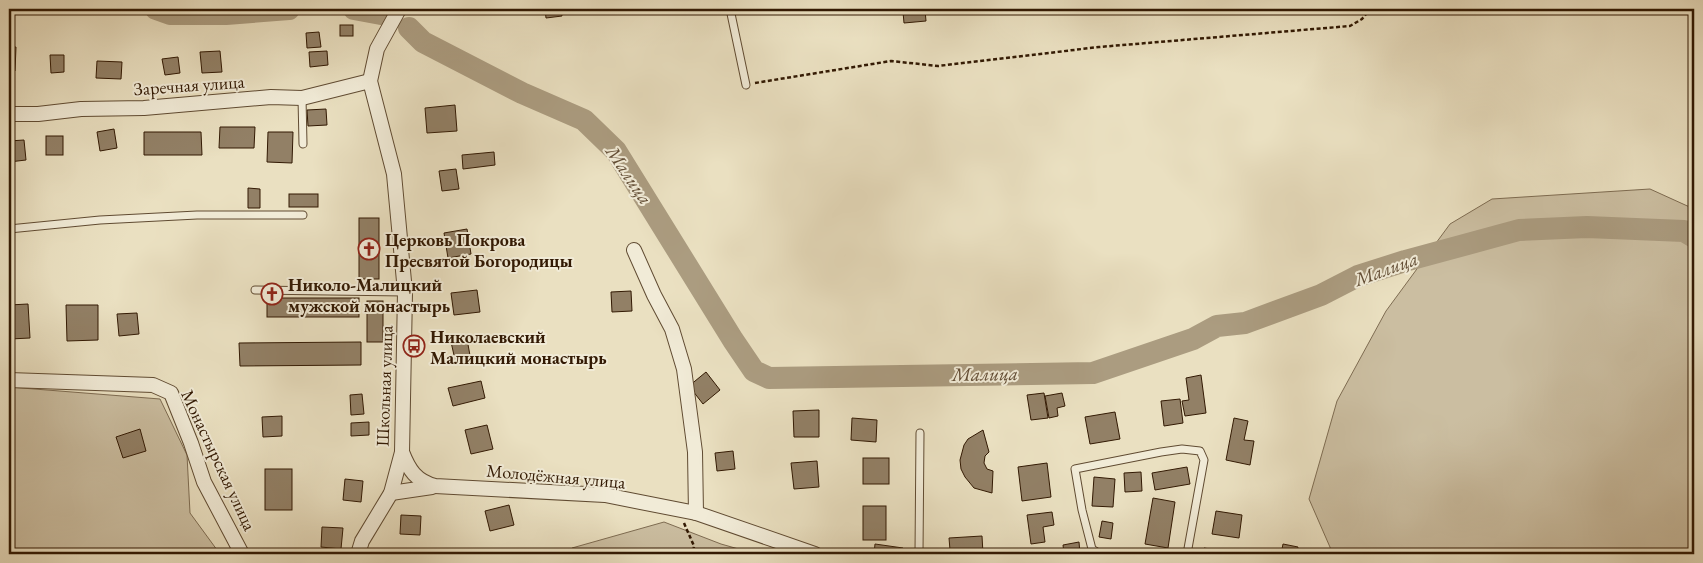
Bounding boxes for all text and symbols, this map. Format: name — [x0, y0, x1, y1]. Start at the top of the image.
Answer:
street label: Заречная улица — [133, 70, 246, 100]
water label: Малица — [600, 140, 658, 209]
place label: Церковь Покрова Пресвятой Богородицы — [385, 228, 573, 272]
church icon: Церковь Покрова Пресвятой Богородицы — [357, 237, 381, 261]
water label: Малица — [1350, 246, 1421, 292]
place label: Николо-Малицкий мужской монастырь — [288, 273, 450, 317]
church icon: Николо-Малицкий мужской монастырь — [260, 282, 284, 306]
street label: Школьная улица — [370, 324, 398, 447]
place label: Николаевский Малицкий монастырь — [430, 325, 607, 369]
bus stop icon: Николаевский Малицкий монастырь — [402, 334, 426, 358]
water label: Малица — [951, 361, 1018, 387]
street label: Монастырская улица — [176, 386, 262, 535]
street label: Молодёжная улица — [486, 458, 627, 494]

